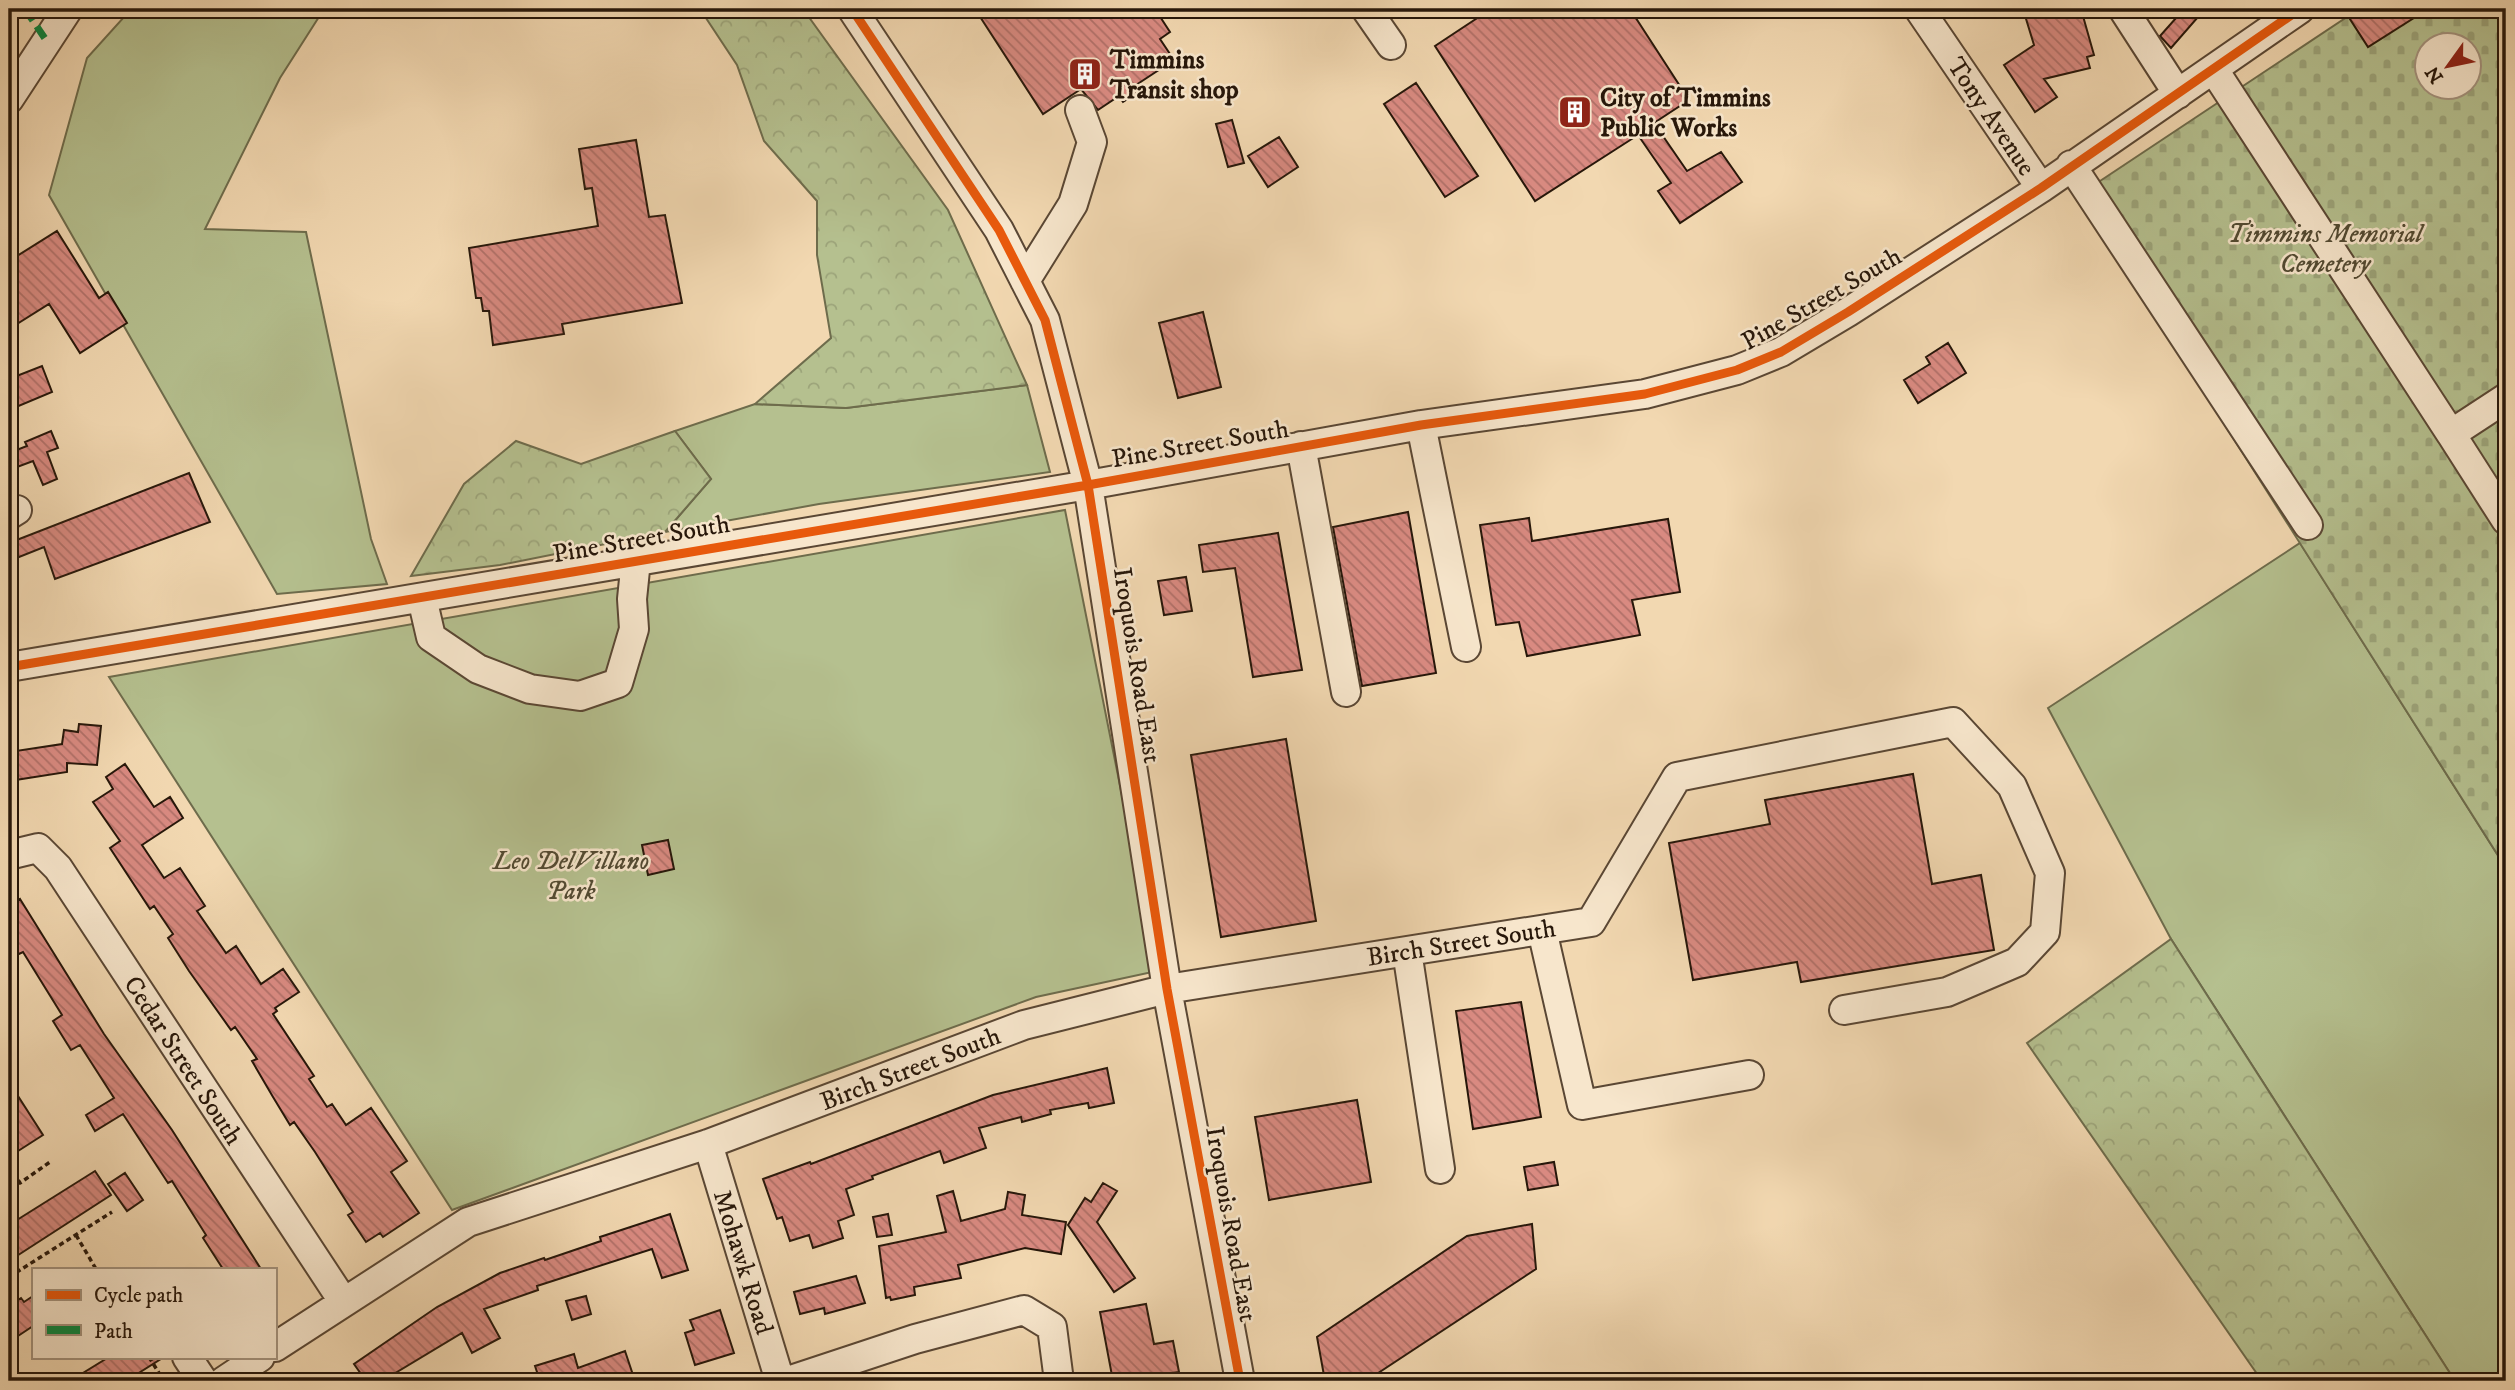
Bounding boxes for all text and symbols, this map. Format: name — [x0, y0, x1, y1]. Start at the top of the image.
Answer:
north arrow — [2414, 32, 2484, 102]
place label: Timmins Transit shop — [1109, 44, 1238, 107]
street label: Tony Avenue — [1939, 51, 2042, 182]
building icon: Timmins Transit shop — [1066, 55, 1104, 93]
text: N — [2421, 61, 2449, 87]
place label: City of Timmins Public Works — [1600, 82, 1771, 145]
building icon: City of Timmins Public Works — [1556, 93, 1594, 131]
park label: Timmins Memorial Cemetery — [2228, 218, 2426, 281]
street label: Pine Street South — [1736, 240, 1908, 358]
street label: Pine Street South — [1109, 413, 1292, 476]
street label: Pine Street South — [550, 508, 733, 571]
street label: Iroquois Road East — [1105, 565, 1168, 766]
park label: Leo DelVillano Park — [491, 845, 649, 908]
street label: Birch Street South — [1364, 912, 1558, 975]
street label: Cedar Street South — [116, 970, 250, 1152]
street label: Birch Street South — [816, 1020, 1006, 1119]
street label: Iroquois Road East — [1197, 1124, 1264, 1325]
street label: Mohawk Road — [705, 1186, 780, 1339]
legend — [32, 1268, 276, 1358]
text: Cycle path — [94, 1283, 183, 1309]
text: Path — [94, 1319, 133, 1345]

